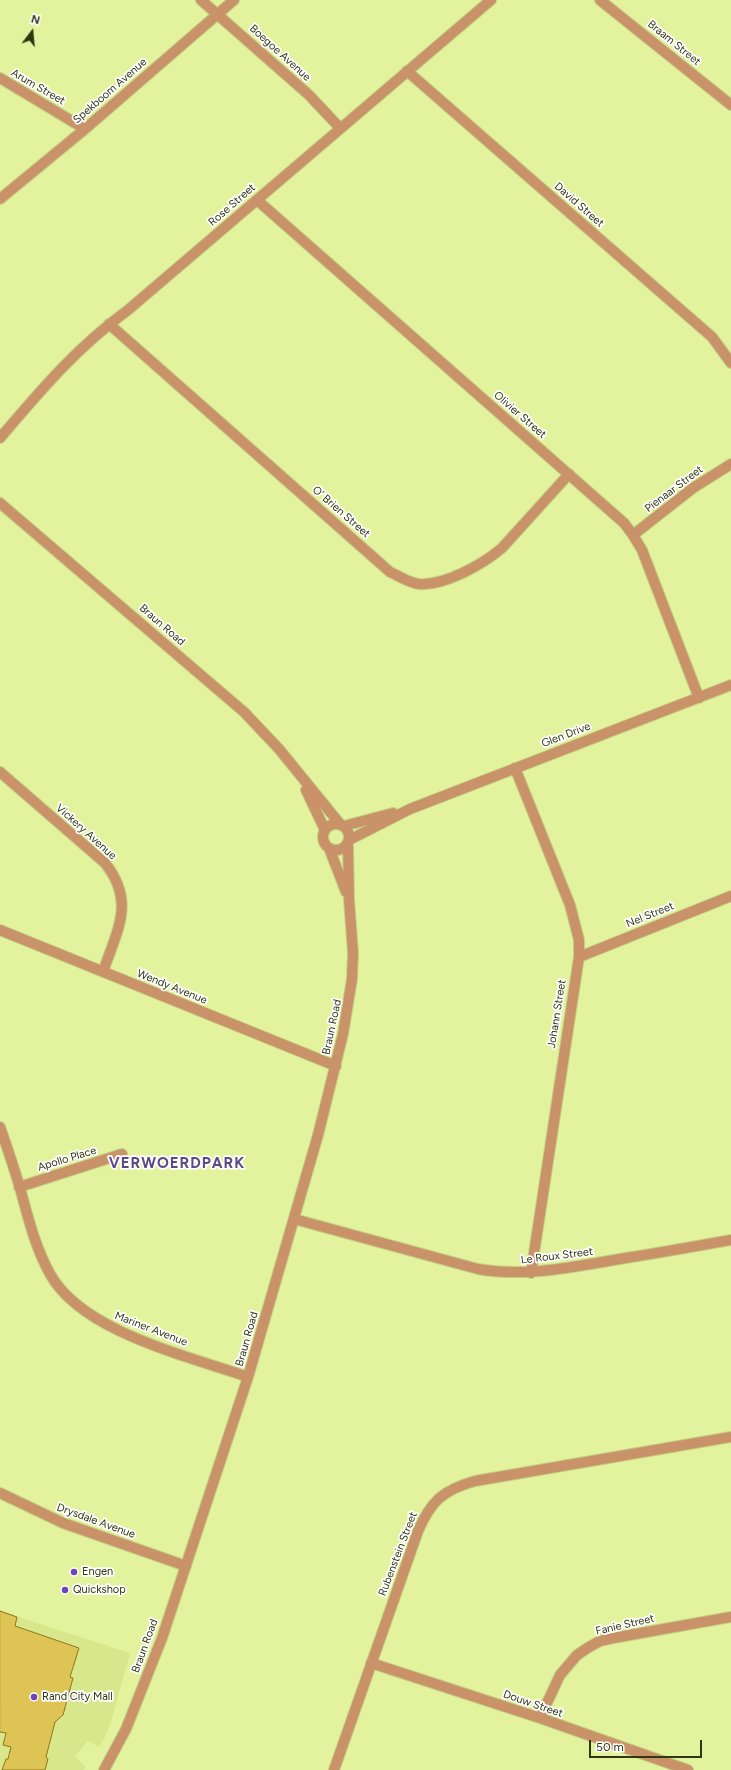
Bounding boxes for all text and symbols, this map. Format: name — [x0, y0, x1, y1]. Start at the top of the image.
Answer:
north arrow — [12, 12, 52, 52]
text: N — [30, 13, 41, 27]
street label: Braam Street — [645, 18, 703, 68]
street label: Boegoe Avenue — [247, 22, 313, 84]
street label: Spekboom Avenue — [71, 55, 149, 127]
street label: Arum Street — [9, 66, 67, 108]
street label: David Street — [552, 180, 606, 230]
street label: Rose Street — [206, 181, 258, 229]
street label: Olivier Street — [491, 389, 549, 441]
street label: Pienaar Street — [642, 463, 706, 515]
street label: O' Brien Street — [309, 483, 373, 541]
street label: Braun Road — [136, 602, 188, 648]
street label: Glen Drive — [540, 720, 592, 750]
street label: Vickery Avenue — [53, 801, 119, 863]
street label: Nel Street — [624, 899, 676, 931]
street label: Wendy Avenue — [135, 967, 209, 1007]
street label: Johann Street — [545, 979, 569, 1049]
street label: Braun Road — [320, 998, 344, 1056]
street label: Apollo Place — [36, 1144, 98, 1174]
district label: VERWOERDPARK — [109, 1155, 245, 1173]
street label: Le Roux Street — [520, 1245, 594, 1267]
street label: Mariner Avenue — [113, 1309, 189, 1349]
street label: Braun Road — [233, 1310, 261, 1368]
street label: Drysdale Avenue — [55, 1501, 137, 1541]
street label: Rubenstein Street — [376, 1510, 420, 1598]
place label: Engen — [82, 1565, 113, 1579]
marker: Engen — [69, 1567, 79, 1577]
place label: Quickshop — [73, 1583, 126, 1597]
marker: Quickshop — [60, 1585, 70, 1595]
street label: Fanie Street — [594, 1612, 656, 1638]
street label: Braun Road — [129, 1617, 161, 1675]
street label: Douw Street — [501, 1688, 565, 1720]
place label: Rand City Mall — [42, 1690, 113, 1704]
marker: Rand City Mall — [29, 1692, 39, 1702]
scale bar — [591, 1732, 704, 1758]
text: 50 m — [596, 1740, 624, 1754]

